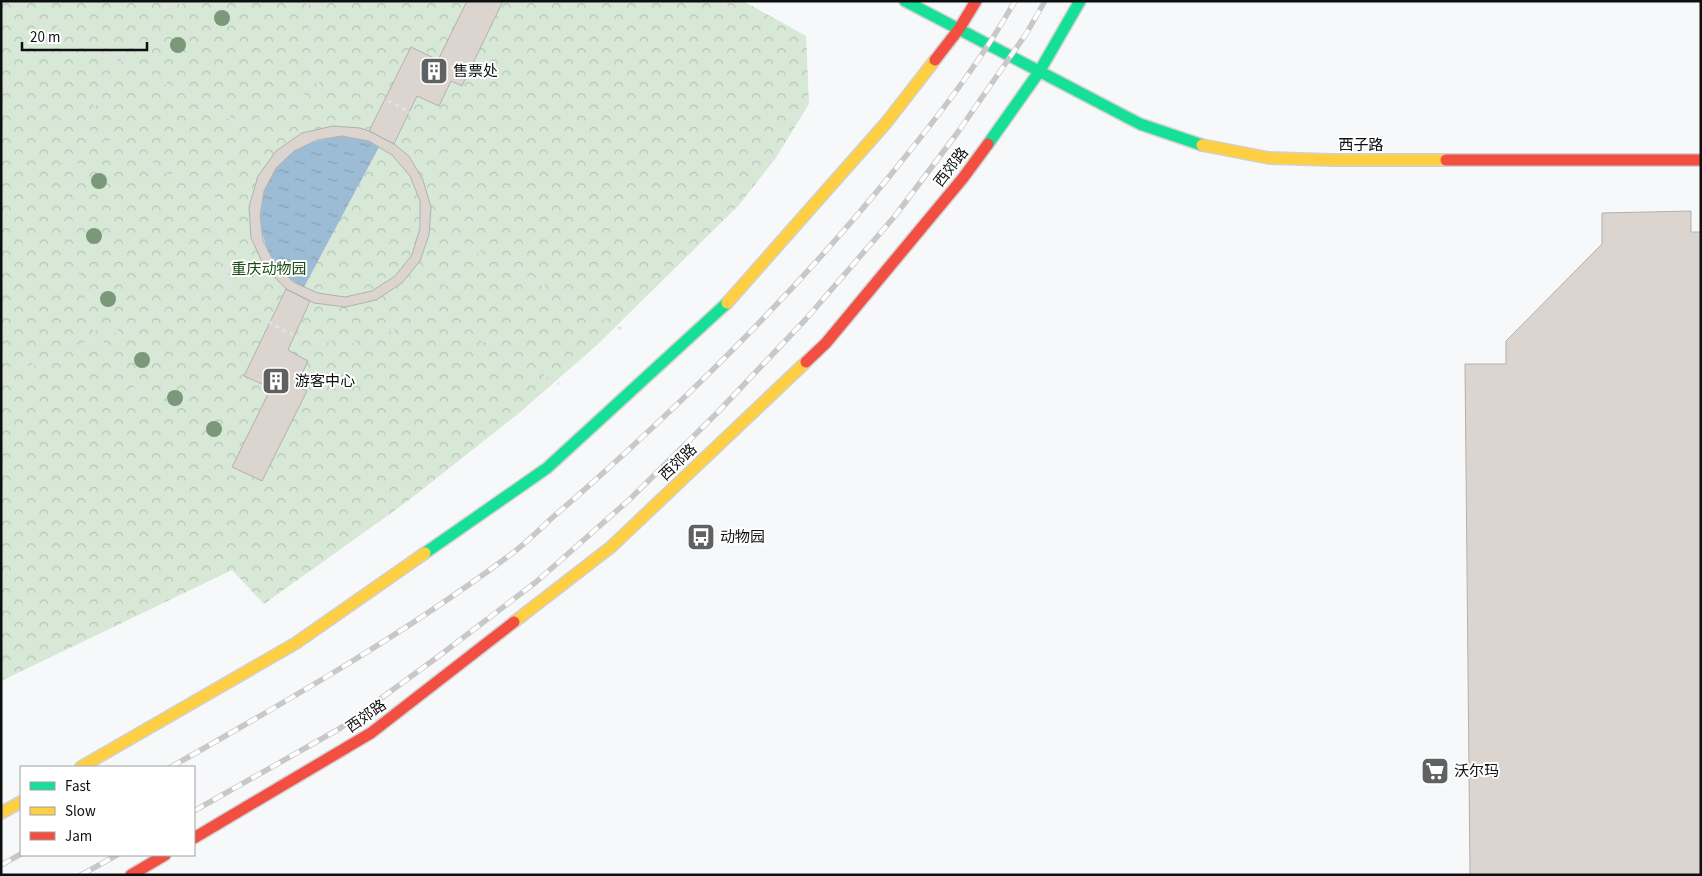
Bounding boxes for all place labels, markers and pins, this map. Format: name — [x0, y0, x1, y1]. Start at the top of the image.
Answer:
building icon: 售票处 — [419, 56, 449, 86]
place label: 售票处 — [453, 61, 498, 82]
building icon: 游客中心 — [261, 366, 291, 396]
place label: 游客中心 — [295, 371, 355, 392]
bus stop icon: 动物园 — [686, 522, 716, 552]
place label: 动物园 — [720, 527, 765, 548]
supermarket icon: 沃尔玛 — [1420, 756, 1450, 786]
place label: 沃尔玛 — [1454, 761, 1499, 782]

